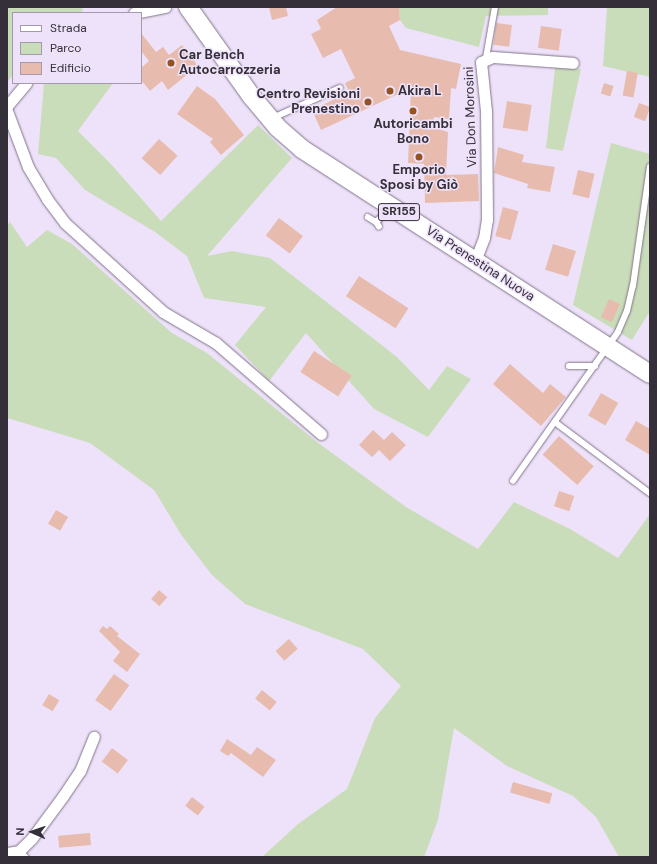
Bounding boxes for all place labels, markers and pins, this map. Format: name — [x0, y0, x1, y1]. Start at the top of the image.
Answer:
place label: Car Bench Autocarrozzeria — [179, 48, 281, 79]
marker: Car Bench Autocarrozzeria — [166, 58, 176, 68]
place label: Akira L — [398, 83, 442, 99]
marker: Akira L — [385, 86, 395, 96]
place label: Centro Revisioni Prenestino — [256, 87, 360, 118]
marker: Centro Revisioni Prenestino — [363, 97, 373, 107]
marker: Autoricambi Bono — [408, 106, 418, 116]
place label: Autoricambi Bono — [373, 117, 453, 148]
marker: Emporio Sposi by Giò — [414, 152, 424, 162]
place label: Emporio Sposi by Giò — [380, 163, 458, 194]

